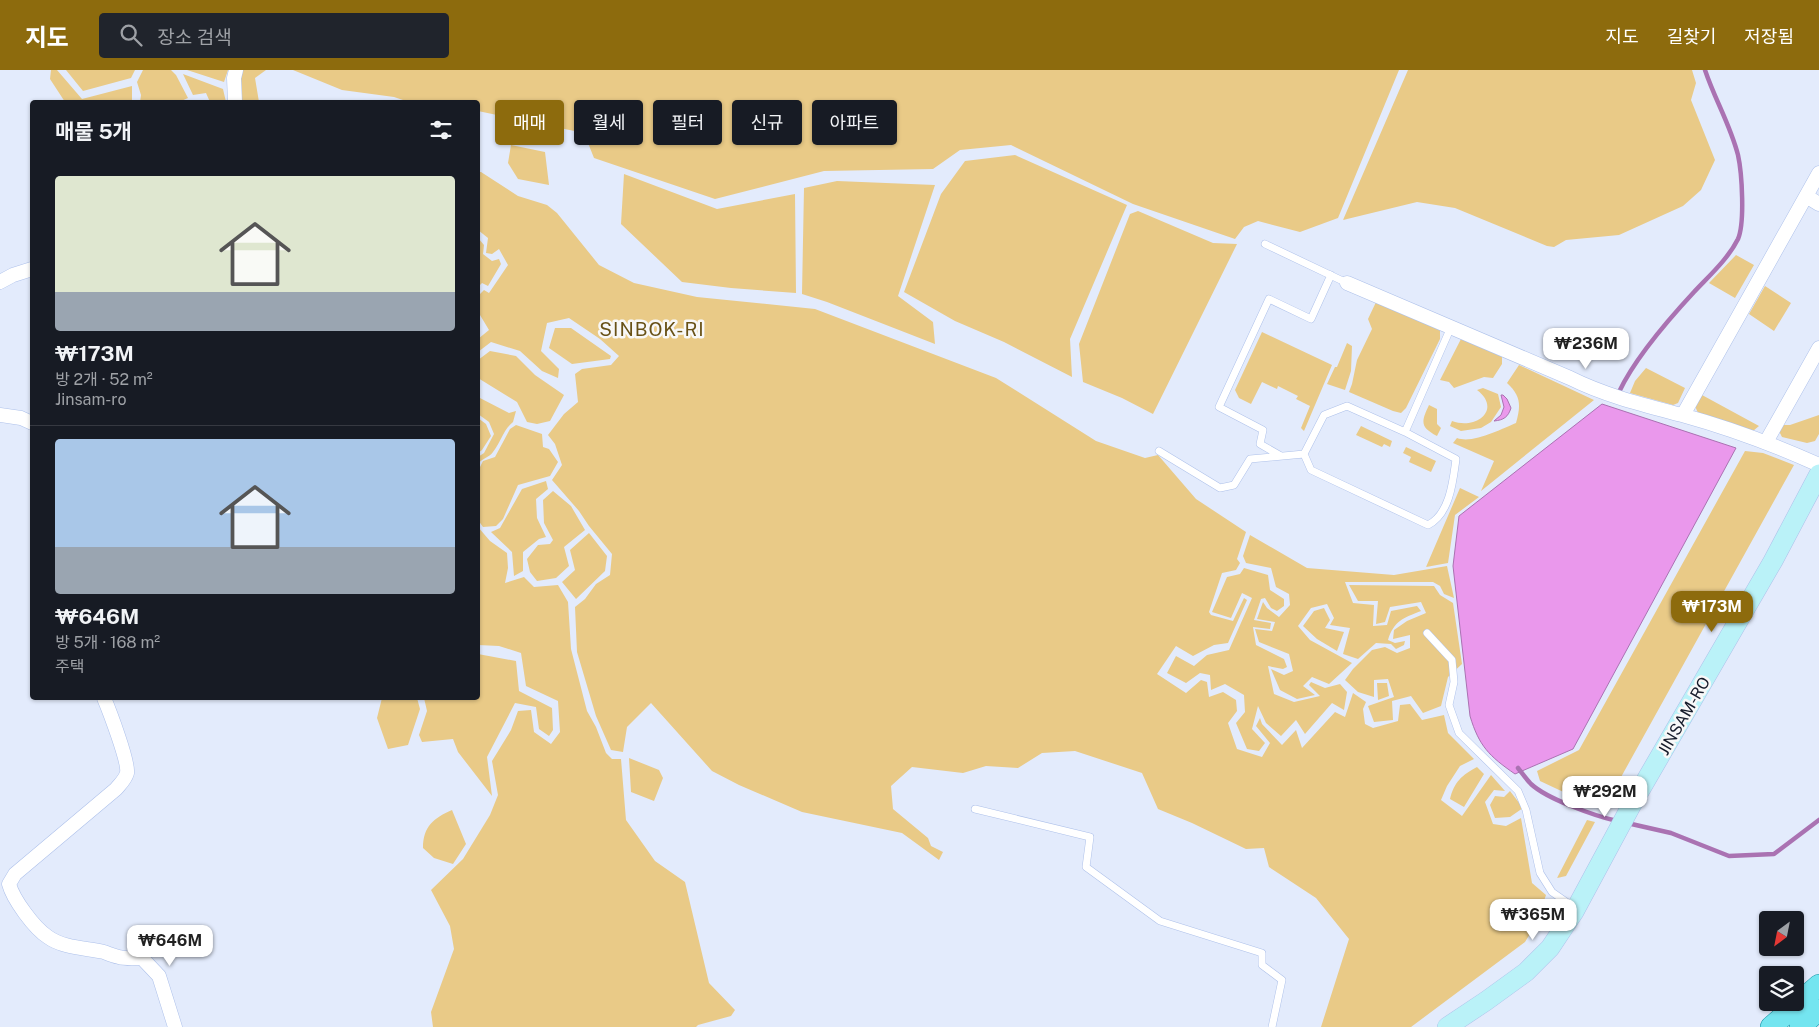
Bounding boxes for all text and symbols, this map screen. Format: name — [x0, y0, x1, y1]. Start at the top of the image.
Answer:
search box — [99, 13, 449, 58]
icon: search — [117, 21, 145, 49]
text: 지도 — [25, 23, 69, 51]
text: 장소 검색 — [157, 26, 232, 48]
text: 지도 — [1606, 26, 1639, 47]
text: 길찾기 — [1667, 26, 1716, 47]
text: 저장됨 — [1744, 26, 1794, 47]
chip: 매매 — [495, 100, 564, 145]
chip: 월세 — [574, 100, 643, 145]
chip: 필터 — [653, 100, 722, 145]
chip: 신규 — [732, 100, 802, 145]
chip: 아파트 — [812, 100, 897, 145]
icon: filters — [427, 116, 455, 144]
text: 매물 5개 — [55, 119, 132, 144]
icon: home — [210, 209, 300, 299]
district label: SINBOK-RI — [599, 318, 705, 340]
pin: ₩236M — [1551, 328, 1621, 370]
text: ₩236M — [1554, 334, 1618, 353]
text: ₩173M — [55, 341, 134, 366]
text: 방 2개 · 52 m² — [55, 370, 153, 389]
text: Jinsam-ro — [55, 390, 126, 409]
icon: home — [210, 472, 300, 562]
pin: ₩173M — [1677, 590, 1747, 633]
text: ₩173M — [1682, 597, 1742, 616]
text: ₩646M — [55, 604, 139, 629]
text: 방 5개 · 168 m² — [55, 633, 160, 652]
text: 주택 — [55, 657, 84, 676]
street label: JINSAM-RO — [1654, 673, 1714, 759]
pin: ₩292M — [1570, 776, 1640, 818]
text: ₩292M — [1573, 782, 1637, 801]
pin: ₩365M — [1498, 898, 1568, 941]
text: ₩365M — [1501, 905, 1565, 924]
north arrow — [1759, 911, 1804, 956]
map controls — [1759, 911, 1804, 1011]
pin: ₩646M — [135, 924, 205, 967]
text: ₩646M — [138, 931, 202, 950]
button: layers — [1759, 966, 1804, 1011]

